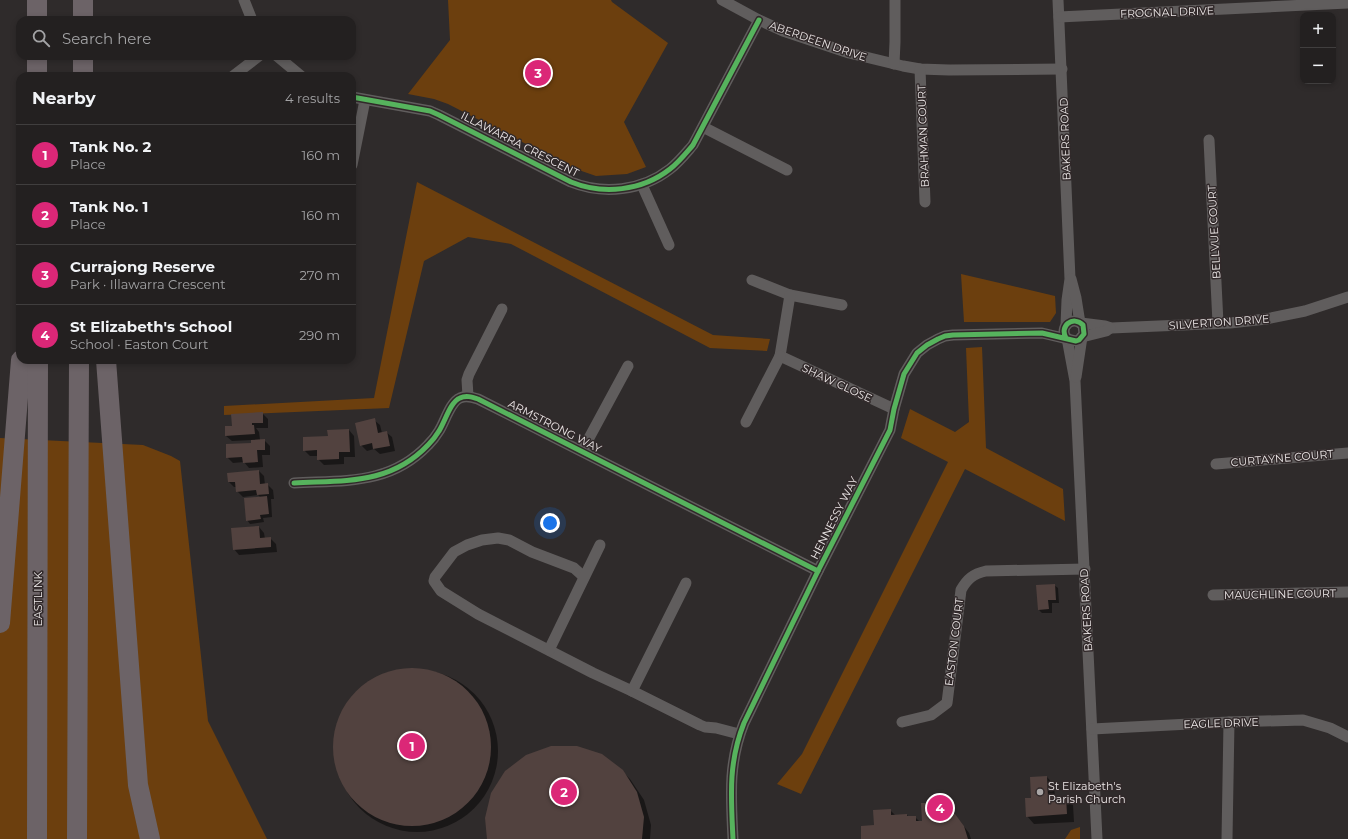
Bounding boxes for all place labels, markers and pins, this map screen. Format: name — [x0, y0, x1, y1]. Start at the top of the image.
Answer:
pin: 3 — [525, 58, 551, 88]
pin: 1 — [399, 731, 425, 761]
pin: 2 — [551, 777, 577, 807]
place label: St Elizabeth's Parish Church — [1048, 779, 1126, 806]
marker: St Elizabeth's Parish Church — [1035, 787, 1045, 797]
pin: 4 — [927, 793, 953, 823]

